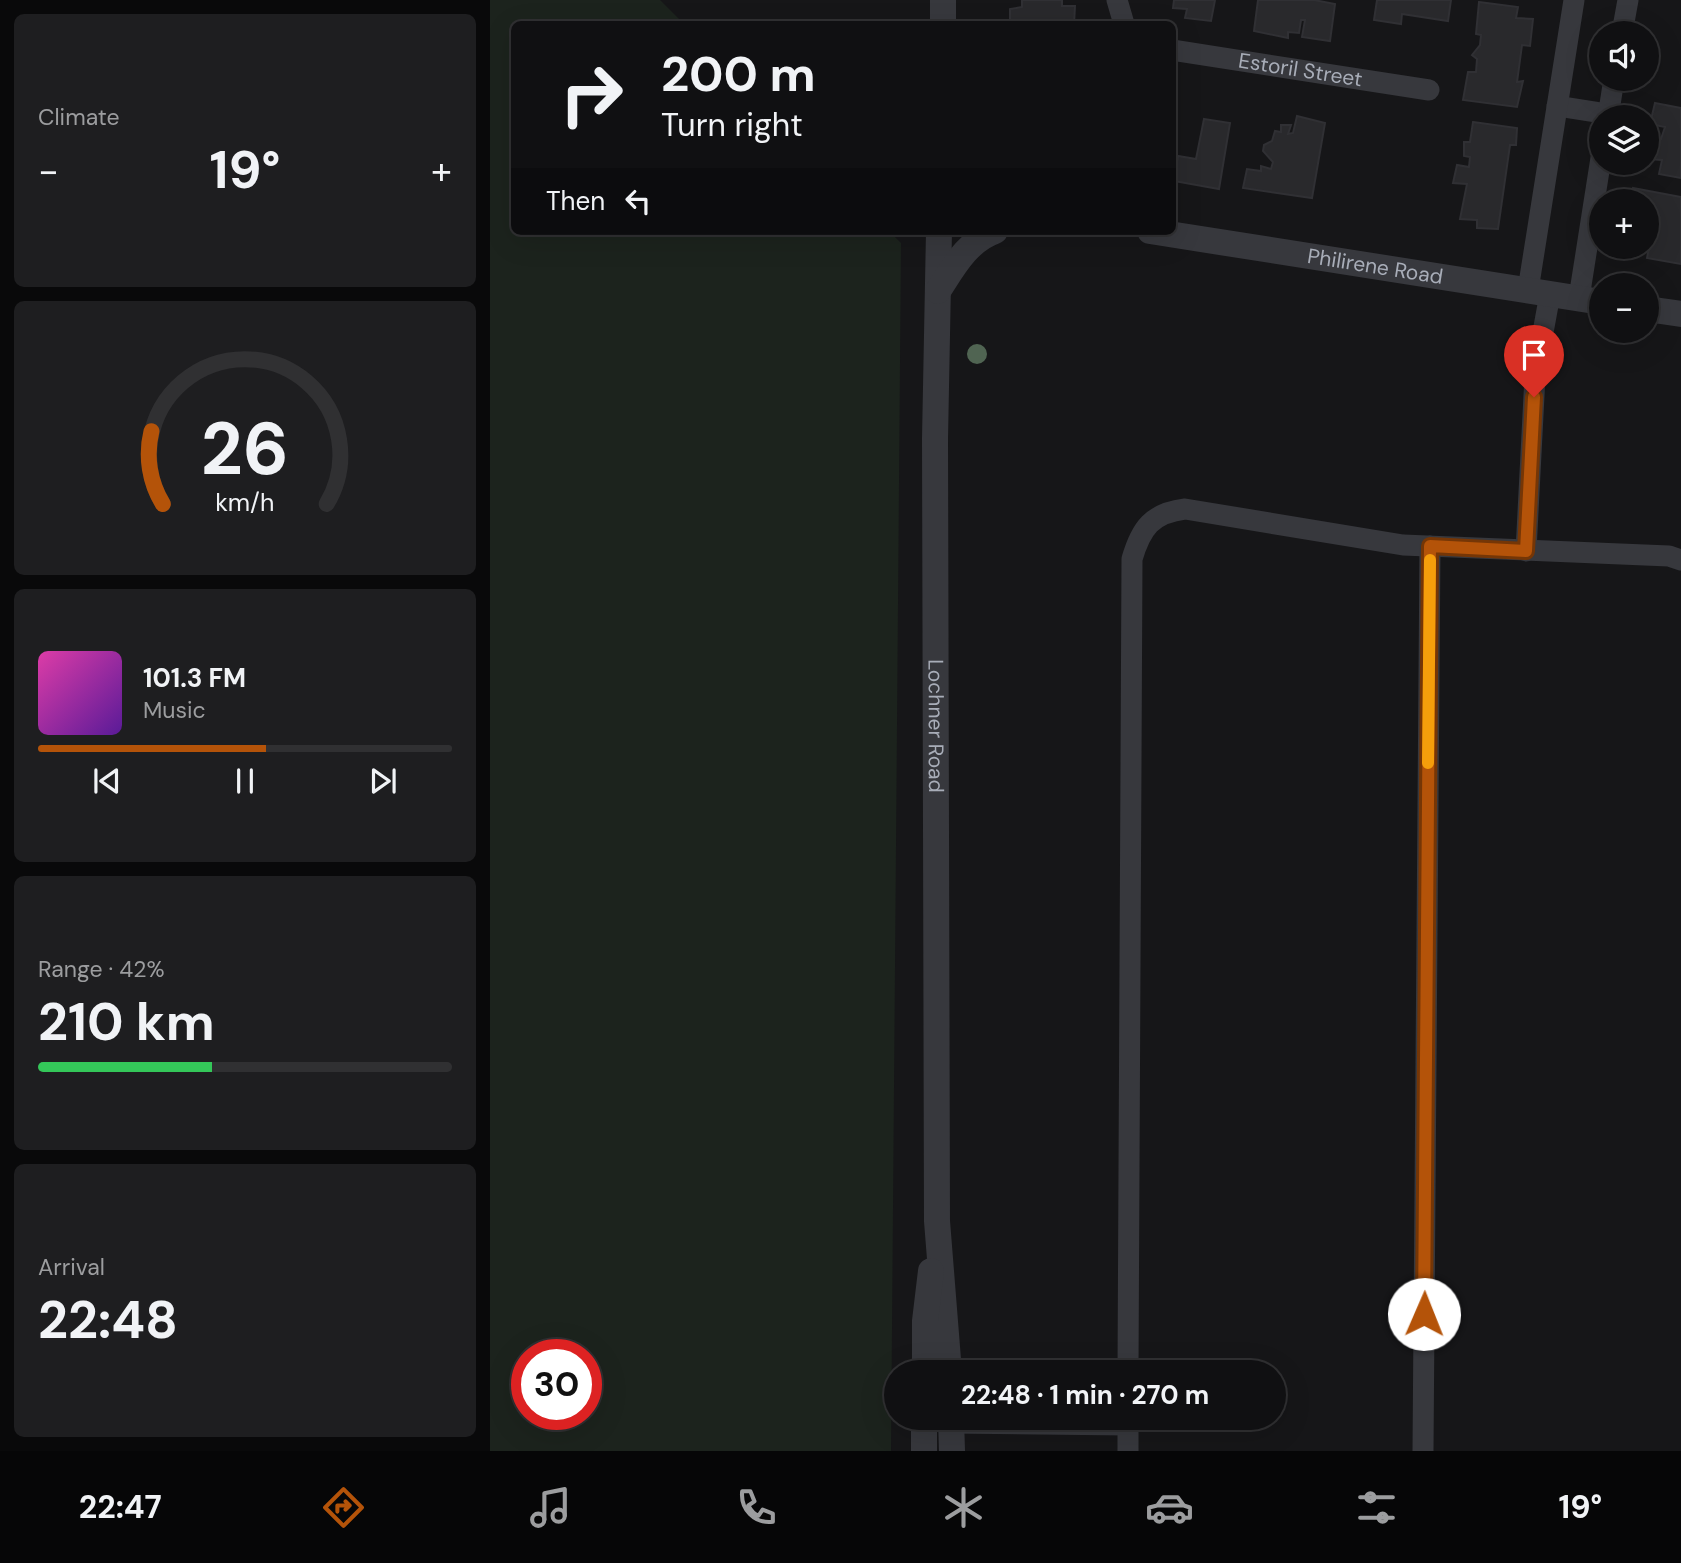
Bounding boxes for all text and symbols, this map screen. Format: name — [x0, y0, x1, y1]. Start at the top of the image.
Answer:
map controls — [1589, 21, 1659, 343]
button: sound — [1589, 21, 1659, 91]
text: 200 m — [661, 42, 816, 106]
street label: Estoril Street — [1237, 47, 1364, 93]
icon: right — [546, 49, 637, 140]
text: Climate — [38, 102, 120, 132]
text: Turn right — [661, 104, 803, 146]
button: layers — [1589, 105, 1659, 175]
text: 19° — [210, 136, 280, 204]
text: − — [38, 146, 59, 196]
text: + — [431, 146, 452, 196]
icon: left — [619, 182, 657, 220]
text: Then — [546, 184, 605, 218]
button: + — [1589, 189, 1659, 259]
street label: Philirene Road — [1305, 242, 1445, 291]
button: − — [1589, 273, 1659, 343]
pin — [1504, 325, 1564, 397]
icon: arrive — [1515, 336, 1553, 374]
text: 26 — [201, 403, 289, 498]
text: km/h — [215, 486, 275, 519]
street label: Lochner Road — [922, 659, 950, 793]
text: 101.3 FM — [143, 661, 246, 695]
text: Music — [143, 695, 206, 725]
icon: previous — [88, 762, 126, 800]
icon: pause — [226, 762, 264, 800]
icon: next — [364, 762, 402, 800]
text: Range · 42% — [38, 954, 165, 984]
text: 210 km — [38, 988, 215, 1056]
text: Arrival — [38, 1252, 105, 1282]
position arrow — [1387, 1277, 1461, 1351]
text: 22:48 — [38, 1286, 178, 1354]
speed limit sign: 30 — [511, 1339, 602, 1430]
text: 22:48 · 1 min · 270 m — [961, 1378, 1209, 1412]
icon: directions — [319, 1483, 368, 1532]
icon: music — [526, 1483, 575, 1532]
icon: phone — [732, 1483, 781, 1532]
icon: climate — [939, 1483, 988, 1532]
icon: car — [1145, 1483, 1194, 1532]
icon: filters — [1352, 1483, 1401, 1532]
text: 22:47 — [79, 1486, 162, 1528]
text: 19° — [1559, 1486, 1602, 1528]

